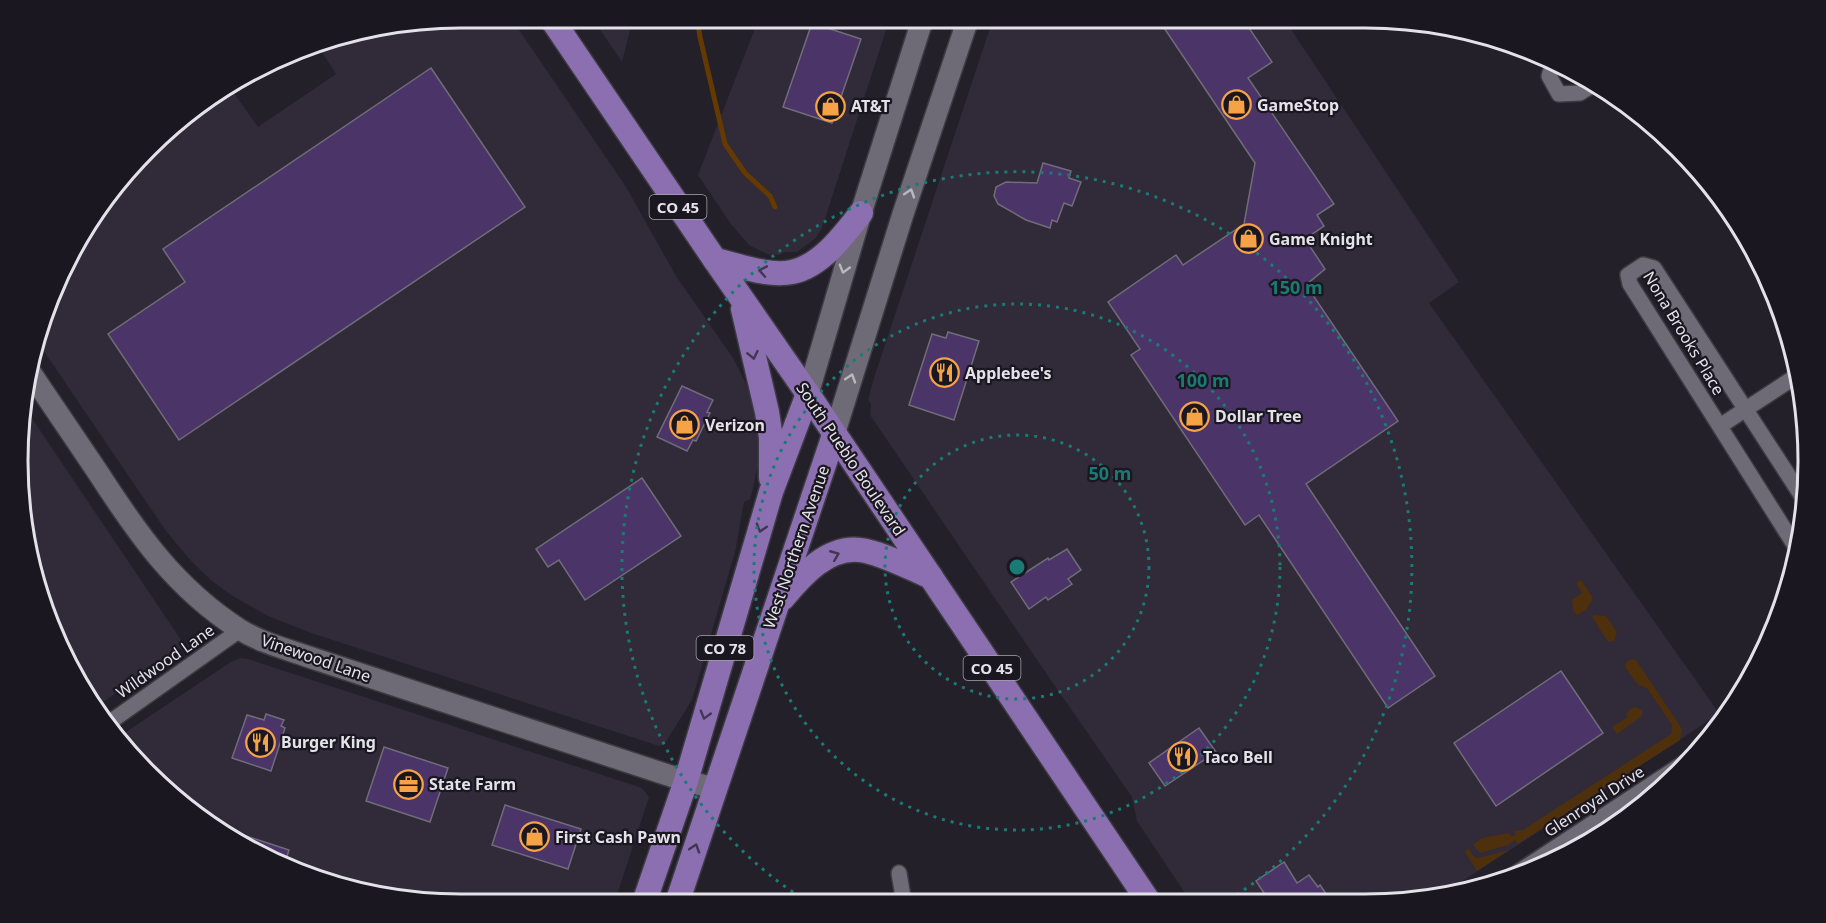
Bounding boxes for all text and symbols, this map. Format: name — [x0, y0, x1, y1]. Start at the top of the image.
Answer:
shop icon: GameStop — [1220, 89, 1252, 121]
shop icon: AT&T — [814, 90, 846, 122]
place label: GameStop — [1257, 94, 1339, 116]
place label: AT&T — [851, 95, 890, 117]
one-way arrow — [903, 188, 916, 199]
road number: CO 45 — [650, 195, 706, 219]
shop icon: Game Knight — [1232, 223, 1264, 255]
place label: Game Knight — [1269, 228, 1373, 250]
one-way arrow — [839, 263, 851, 274]
one-way arrow — [758, 265, 768, 277]
street label: Nona Brooks Place — [1638, 267, 1730, 399]
text: 150 m — [1269, 275, 1323, 299]
one-way arrow — [746, 350, 759, 360]
restaurant icon: Applebee's — [928, 357, 960, 389]
place label: Applebee's — [965, 362, 1051, 384]
text: 100 m — [1176, 368, 1230, 392]
one-way arrow — [844, 373, 856, 384]
street label: South Pueblo Boulevard — [791, 378, 911, 540]
shop icon: Dollar Tree — [1178, 400, 1210, 432]
place label: Dollar Tree — [1215, 405, 1302, 427]
shop icon: Verizon — [668, 409, 700, 441]
place label: Verizon — [705, 414, 765, 436]
text: 50 m — [1089, 461, 1131, 485]
street label: West Northern Avenue — [758, 463, 834, 631]
one-way arrow — [756, 522, 768, 533]
one-way arrow — [828, 550, 839, 562]
centre of rings — [1007, 557, 1027, 577]
street label: Wildwood Lane — [112, 619, 218, 703]
street label: Vinewood Lane — [258, 629, 374, 687]
road number: CO 78 — [696, 636, 754, 660]
road number: CO 45 — [964, 656, 1020, 680]
one-way arrow — [700, 709, 712, 720]
restaurant icon: Burger King — [244, 726, 276, 758]
place label: Burger King — [281, 731, 376, 753]
restaurant icon: Taco Bell — [1166, 741, 1198, 773]
place label: Taco Bell — [1203, 746, 1273, 768]
street label: Glenroyal Drive — [1540, 760, 1648, 842]
office icon: State Farm — [392, 768, 424, 800]
place label: State Farm — [429, 773, 516, 795]
shop icon: First Cash Pawn — [518, 821, 550, 853]
place label: First Cash Pawn — [555, 826, 681, 848]
one-way arrow — [688, 843, 700, 854]

